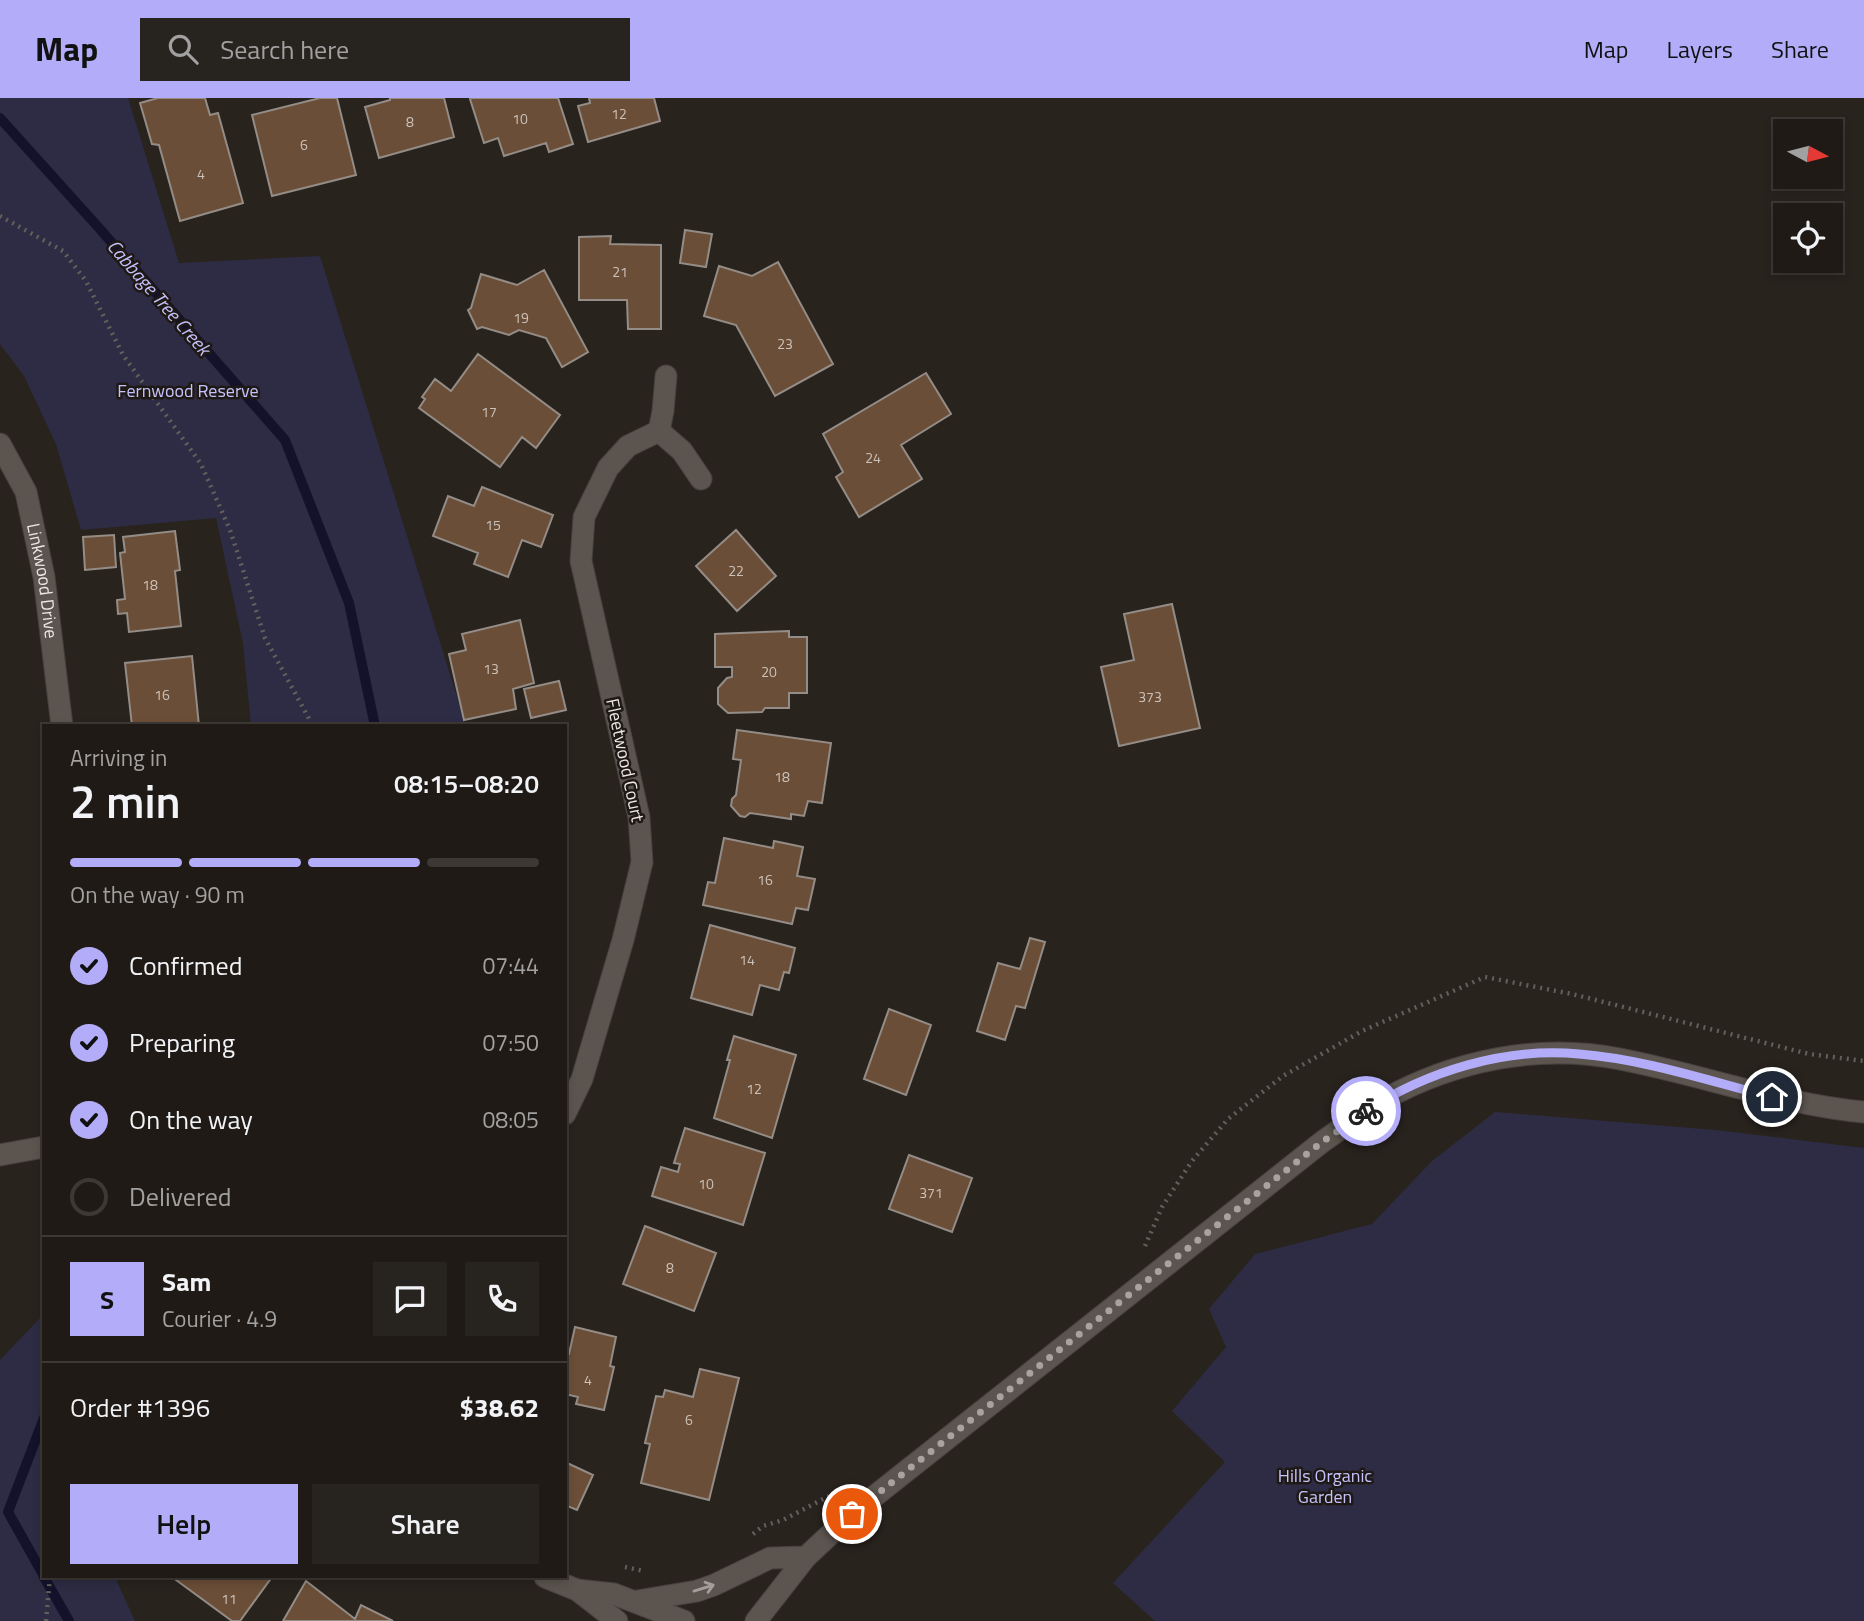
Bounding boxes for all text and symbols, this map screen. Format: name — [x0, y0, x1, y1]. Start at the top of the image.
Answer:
search box — [140, 18, 630, 81]
text: Map — [35, 24, 98, 74]
icon: search — [164, 30, 202, 68]
text: Search here — [220, 30, 349, 69]
text: Map — [1584, 31, 1629, 67]
text: Layers — [1667, 31, 1733, 67]
text: Share — [1771, 31, 1829, 67]
house number: 12 — [611, 103, 627, 124]
house number: 10 — [512, 108, 528, 129]
house number: 8 — [406, 111, 414, 132]
north arrow — [1773, 119, 1843, 189]
map controls — [1773, 119, 1843, 273]
house number: 6 — [300, 134, 308, 155]
house number: 4 — [197, 163, 205, 184]
button: locate — [1773, 203, 1843, 273]
water label: Cabbage Tree Creek — [101, 232, 220, 363]
house number: 21 — [612, 261, 628, 282]
house number: 19 — [513, 307, 529, 328]
house number: 23 — [777, 333, 793, 354]
park label: Fernwood Reserve — [117, 377, 259, 404]
house number: 17 — [481, 401, 497, 422]
house number: 24 — [865, 447, 881, 468]
house number: 15 — [485, 514, 501, 535]
street label: Linkwood Drive — [20, 521, 65, 640]
house number: 22 — [728, 560, 744, 581]
house number: 18 — [142, 574, 158, 595]
house number: 13 — [483, 658, 499, 679]
house number: 20 — [761, 661, 777, 682]
house number: 16 — [154, 684, 170, 705]
house number: 373 — [1138, 686, 1162, 707]
street label: Fleetwood Court — [599, 696, 652, 825]
text: Arriving in — [70, 740, 167, 775]
text: 08:15–08:20 — [394, 764, 539, 803]
text: 2 min — [70, 766, 181, 836]
house number: 18 — [774, 766, 790, 787]
house number: 16 — [757, 869, 773, 890]
text: On the way · 90 m — [70, 877, 245, 912]
text: Confirmed — [129, 946, 243, 985]
icon: check — [70, 947, 108, 985]
text: 07:44 — [482, 948, 539, 983]
house number: 14 — [739, 949, 755, 970]
text: Preparing — [129, 1023, 235, 1062]
icon: check — [70, 1024, 108, 1062]
text: 07:50 — [482, 1025, 539, 1060]
pin — [1742, 1067, 1802, 1127]
courier — [1331, 1076, 1401, 1146]
house number: 12 — [746, 1078, 762, 1099]
icon: home — [1753, 1078, 1791, 1116]
icon: bike — [1347, 1092, 1385, 1130]
text: On the way — [129, 1100, 253, 1139]
icon: check — [70, 1101, 108, 1139]
text: 08:05 — [482, 1102, 539, 1137]
house number: 10 — [698, 1173, 714, 1194]
text: Delivered — [129, 1177, 232, 1216]
house number: 371 — [919, 1182, 943, 1203]
house number: 8 — [666, 1257, 674, 1278]
text: Sam — [162, 1262, 211, 1301]
button: chat — [373, 1262, 447, 1336]
button: phone — [465, 1262, 539, 1336]
text: S — [100, 1280, 114, 1319]
text: Courier · 4.9 — [162, 1301, 277, 1336]
house number: 4 — [584, 1369, 592, 1390]
text: Order #1396 — [70, 1388, 210, 1427]
text: $38.62 — [460, 1388, 539, 1427]
house number: 6 — [685, 1409, 693, 1430]
park label: Hills Organic Garden — [1278, 1462, 1372, 1510]
button: Help — [70, 1484, 298, 1564]
button: Share — [312, 1484, 539, 1564]
pin — [822, 1484, 882, 1544]
icon: bag — [833, 1495, 871, 1533]
one-way arrow — [692, 1581, 714, 1594]
house number: 11 — [221, 1588, 237, 1609]

